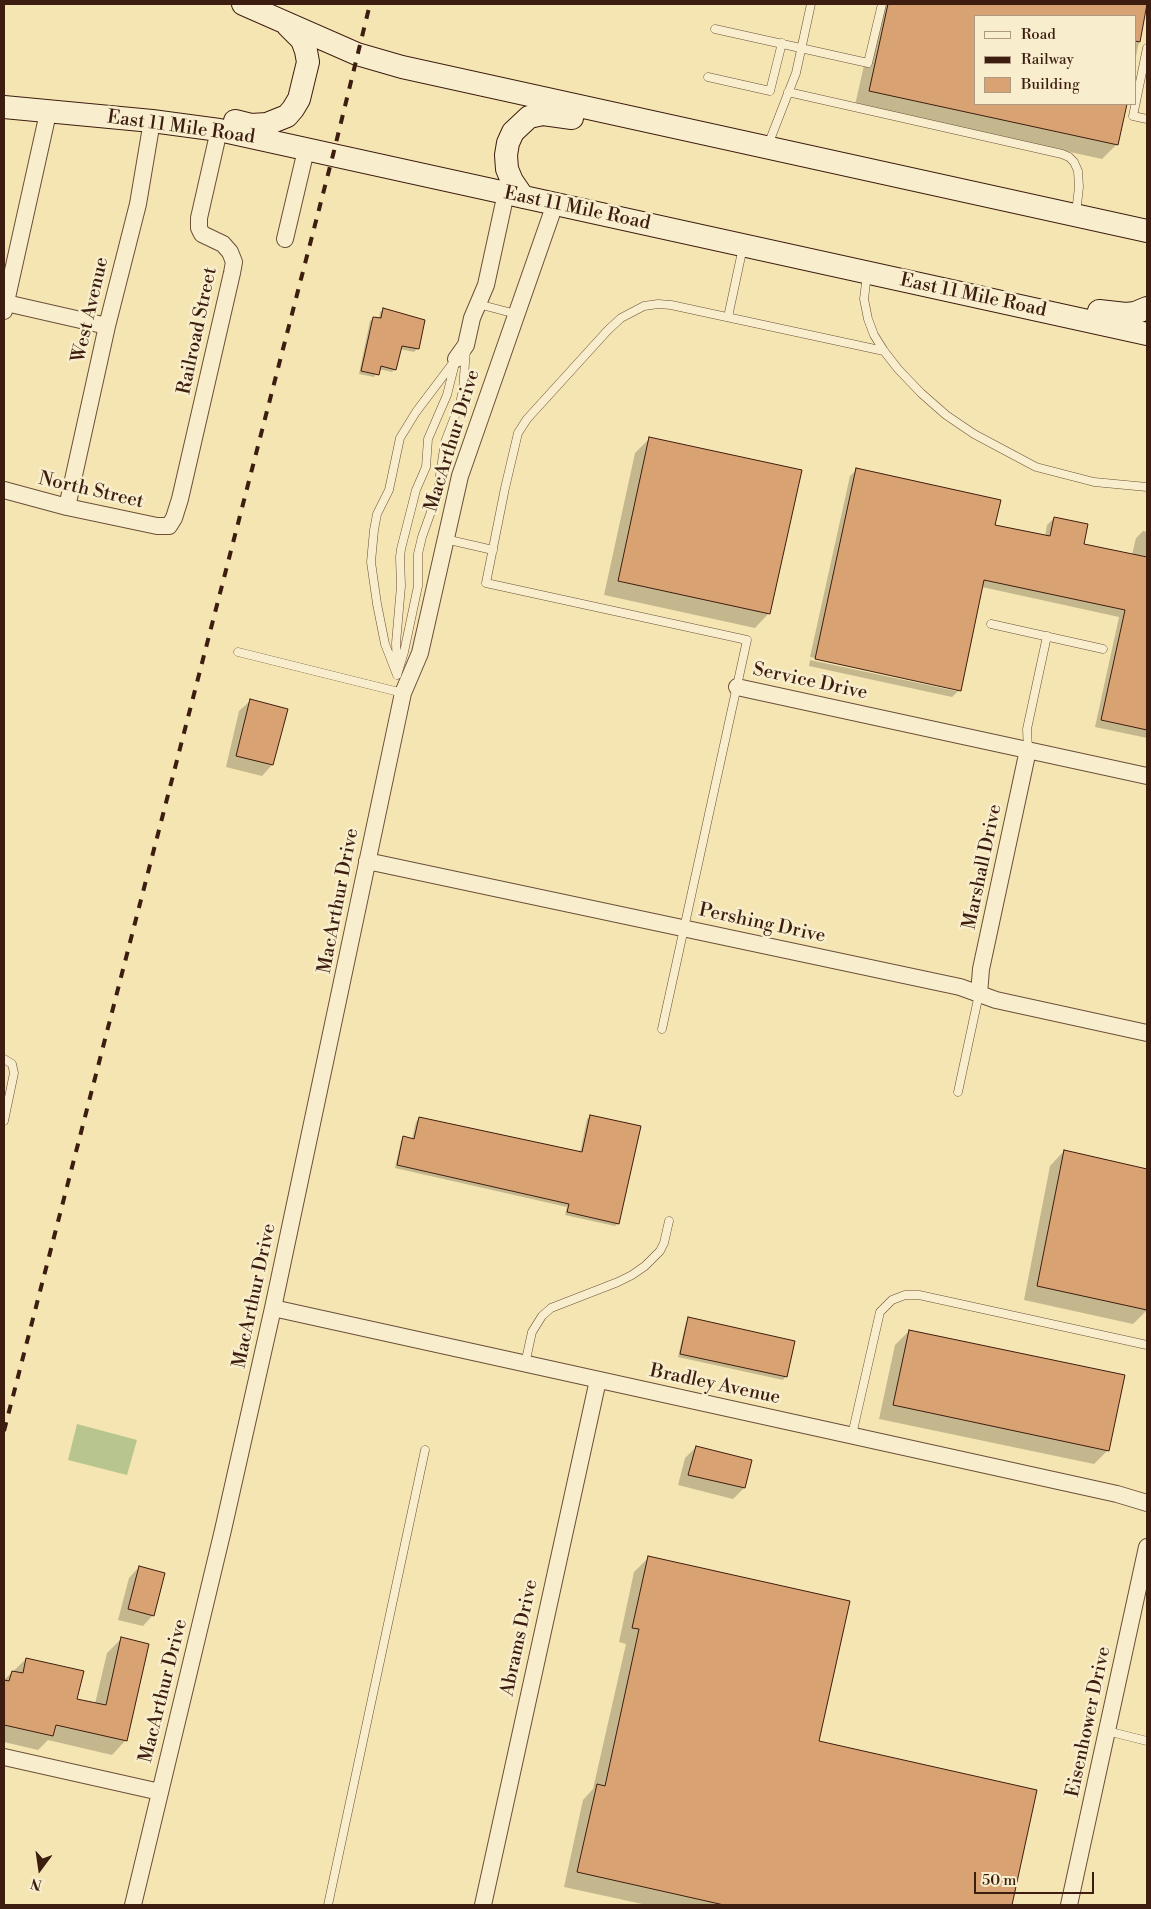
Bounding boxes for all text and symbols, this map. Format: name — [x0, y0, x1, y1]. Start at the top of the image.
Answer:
legend — [974, 15, 1136, 105]
text: Road — [1021, 25, 1056, 44]
text: Railway — [1021, 50, 1074, 69]
text: Building — [1021, 75, 1080, 94]
street label: East 11 Mile Road — [106, 106, 256, 150]
street label: East 11 Mile Road — [502, 182, 652, 236]
street label: West Avenue — [68, 255, 114, 365]
street label: Railroad Street — [173, 265, 223, 397]
street label: East 11 Mile Road — [898, 269, 1048, 323]
street label: MacArthur Drive — [421, 367, 485, 515]
street label: North Street — [36, 468, 146, 514]
street label: Service Drive — [751, 659, 869, 705]
street label: Marshall Drive — [959, 802, 1007, 932]
street label: MacArthur Drive — [314, 826, 364, 976]
street label: Pershing Drive — [697, 899, 827, 949]
street label: MacArthur Drive — [229, 1222, 281, 1370]
street label: Bradley Avenue — [648, 1360, 782, 1410]
street label: Abrams Drive — [497, 1578, 543, 1698]
street label: MacArthur Drive — [135, 1617, 193, 1765]
street label: Eisenhower Drive — [1062, 1645, 1116, 1799]
north arrow — [15, 1844, 65, 1894]
scale bar — [976, 1862, 1096, 1894]
text: 50 m — [982, 1871, 1016, 1890]
text: N — [29, 1873, 44, 1894]

